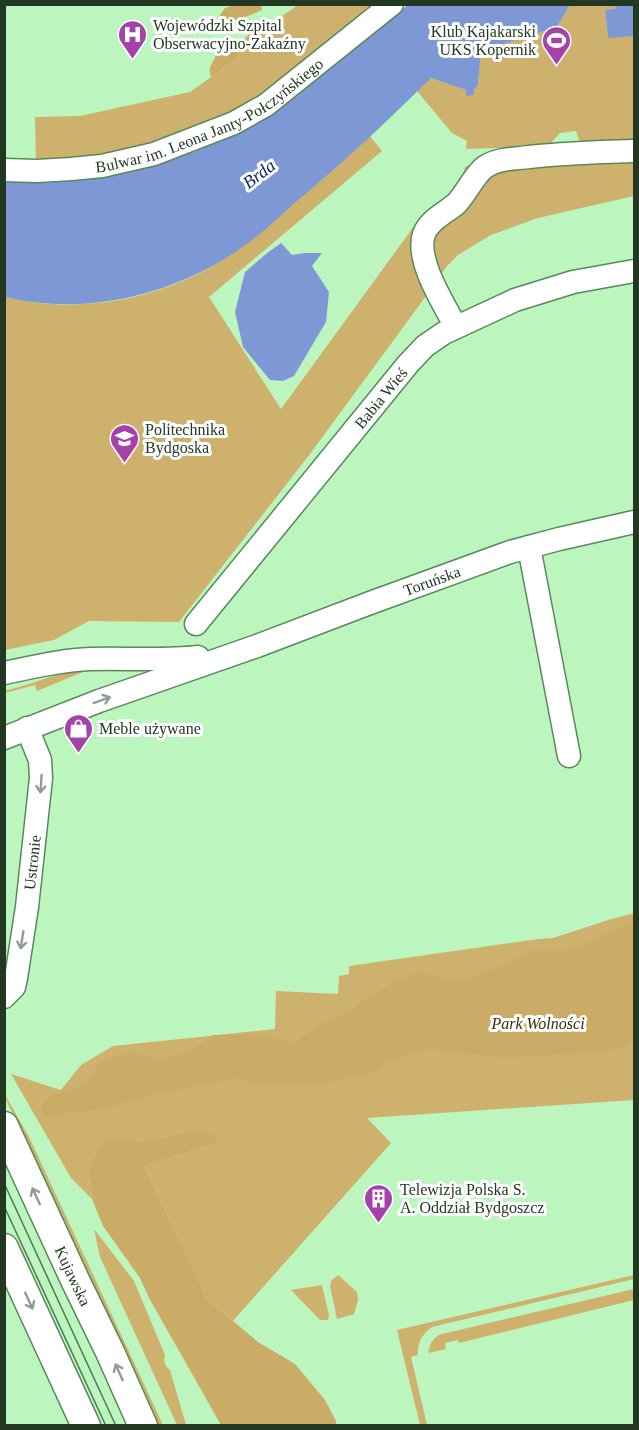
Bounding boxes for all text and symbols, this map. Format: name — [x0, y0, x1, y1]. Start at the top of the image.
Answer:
place label: Wojewódzki Szpital Obserwacyjno-Zakaźny — [153, 17, 306, 53]
hospital icon: Wojewódzki Szpital Obserwacyjno-Zakaźny — [116, 18, 148, 60]
place label: Klub Kajakarski UKS Kopernik — [431, 23, 537, 59]
sports icon: Klub Kajakarski UKS Kopernik — [541, 24, 573, 66]
street label: Bulwar im. Leona Janty-Połczyńskiego — [95, 55, 326, 176]
water label: Brda — [239, 155, 279, 193]
street label: Babia Wieś — [351, 364, 411, 432]
place label: Politechnika Bydgoska — [145, 421, 225, 457]
school or university icon: Politechnika Bydgoska — [108, 422, 140, 464]
street label: Toruńska — [401, 563, 463, 599]
one-way arrow — [92, 693, 110, 704]
shop icon: Meble używane — [62, 712, 94, 754]
place label: Meble używane — [99, 720, 201, 738]
one-way arrow — [35, 773, 46, 793]
street label: Ustronie — [21, 834, 44, 891]
one-way arrow — [16, 929, 27, 949]
park label: Park Wolności — [490, 1015, 585, 1032]
place label: Telewizja Polska S. A. Oddział Bydgoszcz — [400, 1181, 544, 1217]
building icon: Telewizja Polska S. A. Oddział Bydgoszcz — [363, 1182, 395, 1224]
one-way arrow — [30, 1187, 41, 1205]
street label: Kujawska — [52, 1243, 94, 1309]
one-way arrow — [24, 1291, 36, 1309]
one-way arrow — [113, 1363, 124, 1382]

